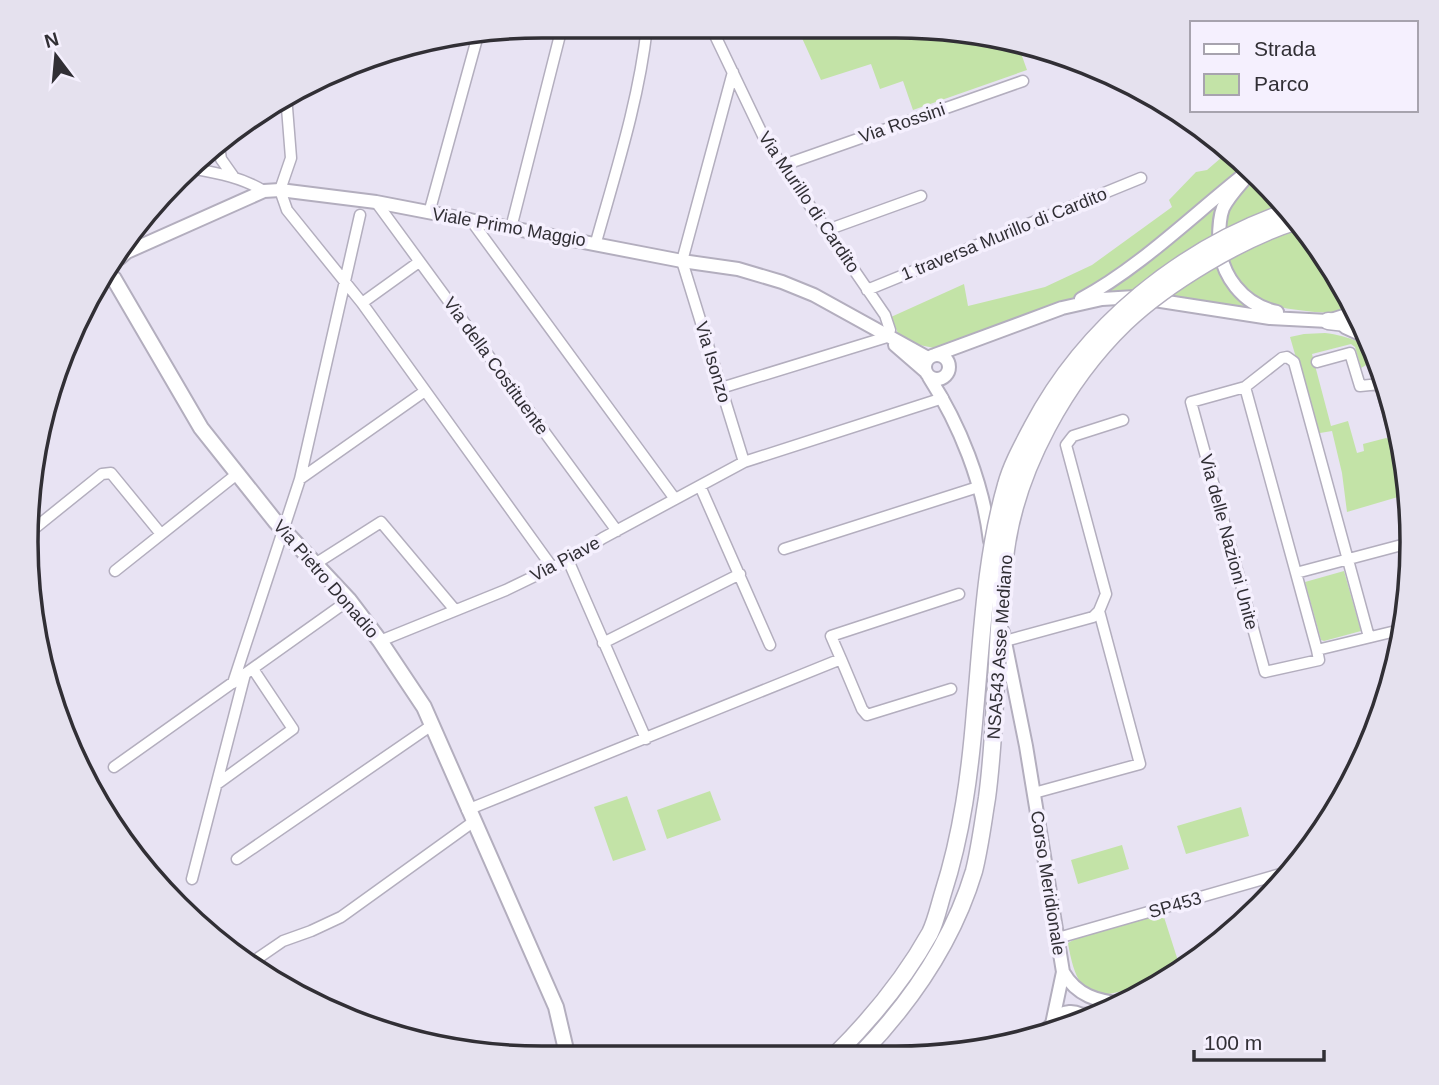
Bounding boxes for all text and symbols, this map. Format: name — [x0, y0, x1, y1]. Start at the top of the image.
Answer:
north arrow — [21, 21, 91, 91]
legend — [1190, 21, 1418, 112]
text: N — [42, 28, 61, 52]
text: Strada — [1254, 37, 1316, 60]
text: Parco — [1254, 72, 1309, 95]
street label: Via Rossini — [856, 99, 948, 147]
street label: Via Murillo di Cardito — [754, 128, 864, 276]
street label: 1 traversa Murillo di Cardito — [898, 184, 1110, 284]
street label: Viale Primo Maggio — [431, 204, 587, 250]
street label: Via della Costituente — [439, 293, 553, 439]
street label: Via Isonzo — [691, 319, 735, 405]
street label: Via delle Nazioni Unite — [1196, 452, 1262, 632]
street label: Via Pietro Donadio — [269, 516, 383, 642]
street label: Via Piave — [527, 532, 603, 586]
street label: NSA543 Asse Mediano — [984, 554, 1016, 740]
street label: Corso Meridionale — [1027, 809, 1069, 957]
street label: SP453 — [1146, 888, 1204, 922]
scale bar — [1194, 1018, 1324, 1062]
text: 100 m — [1204, 1031, 1262, 1054]

